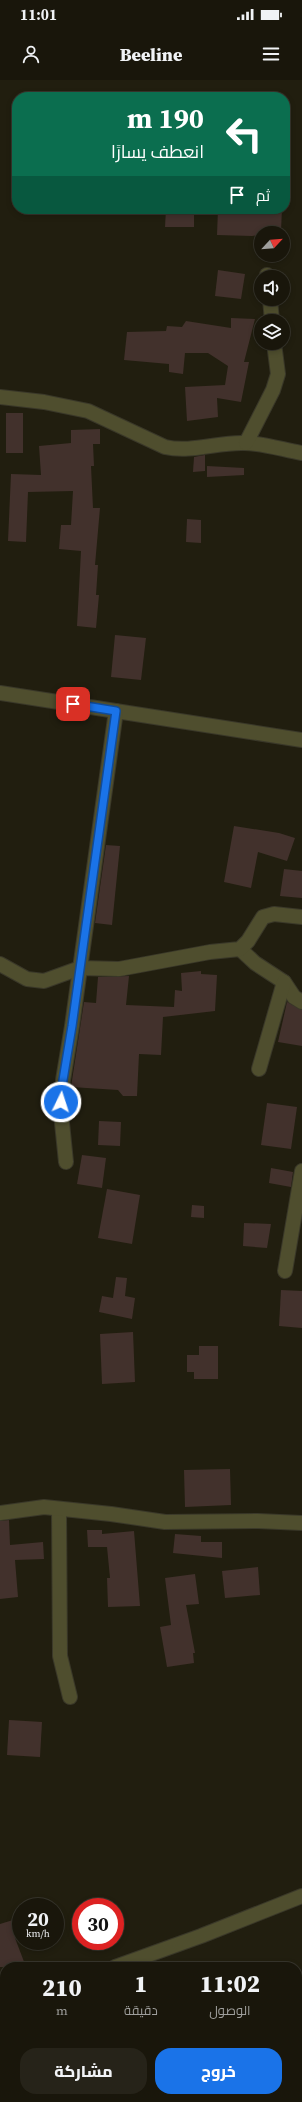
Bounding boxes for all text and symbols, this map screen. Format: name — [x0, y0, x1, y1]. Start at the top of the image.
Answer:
text: 11:01 — [20, 4, 57, 25]
text: Beeline — [120, 42, 182, 67]
icon: person — [20, 43, 42, 65]
icon: menu — [260, 43, 282, 65]
text: 190 m — [127, 99, 204, 137]
icon: left — [218, 108, 270, 160]
text: انعطف يسارًا — [111, 139, 204, 164]
icon: arrive — [226, 184, 248, 206]
text: ثم — [256, 185, 270, 206]
north arrow — [254, 226, 290, 262]
map controls — [254, 226, 290, 350]
button: sound — [254, 270, 290, 306]
button: layers — [254, 314, 290, 350]
pin — [56, 687, 90, 721]
icon: arrive — [62, 693, 84, 715]
position arrow — [40, 1081, 82, 1123]
speed limit sign: 30 — [72, 1898, 124, 1950]
text: 20 — [27, 1905, 49, 1933]
text: km/h — [26, 1927, 50, 1940]
text: 1 — [134, 1967, 147, 2000]
text: 11:02 — [200, 1967, 260, 2000]
text: 210 — [42, 1971, 82, 2004]
text: m — [56, 2002, 68, 2019]
text: دقيقة — [124, 2002, 158, 2019]
text: الوصول — [209, 2002, 251, 2019]
button: مشاركة — [20, 2048, 147, 2094]
button: خروج — [155, 2048, 282, 2094]

